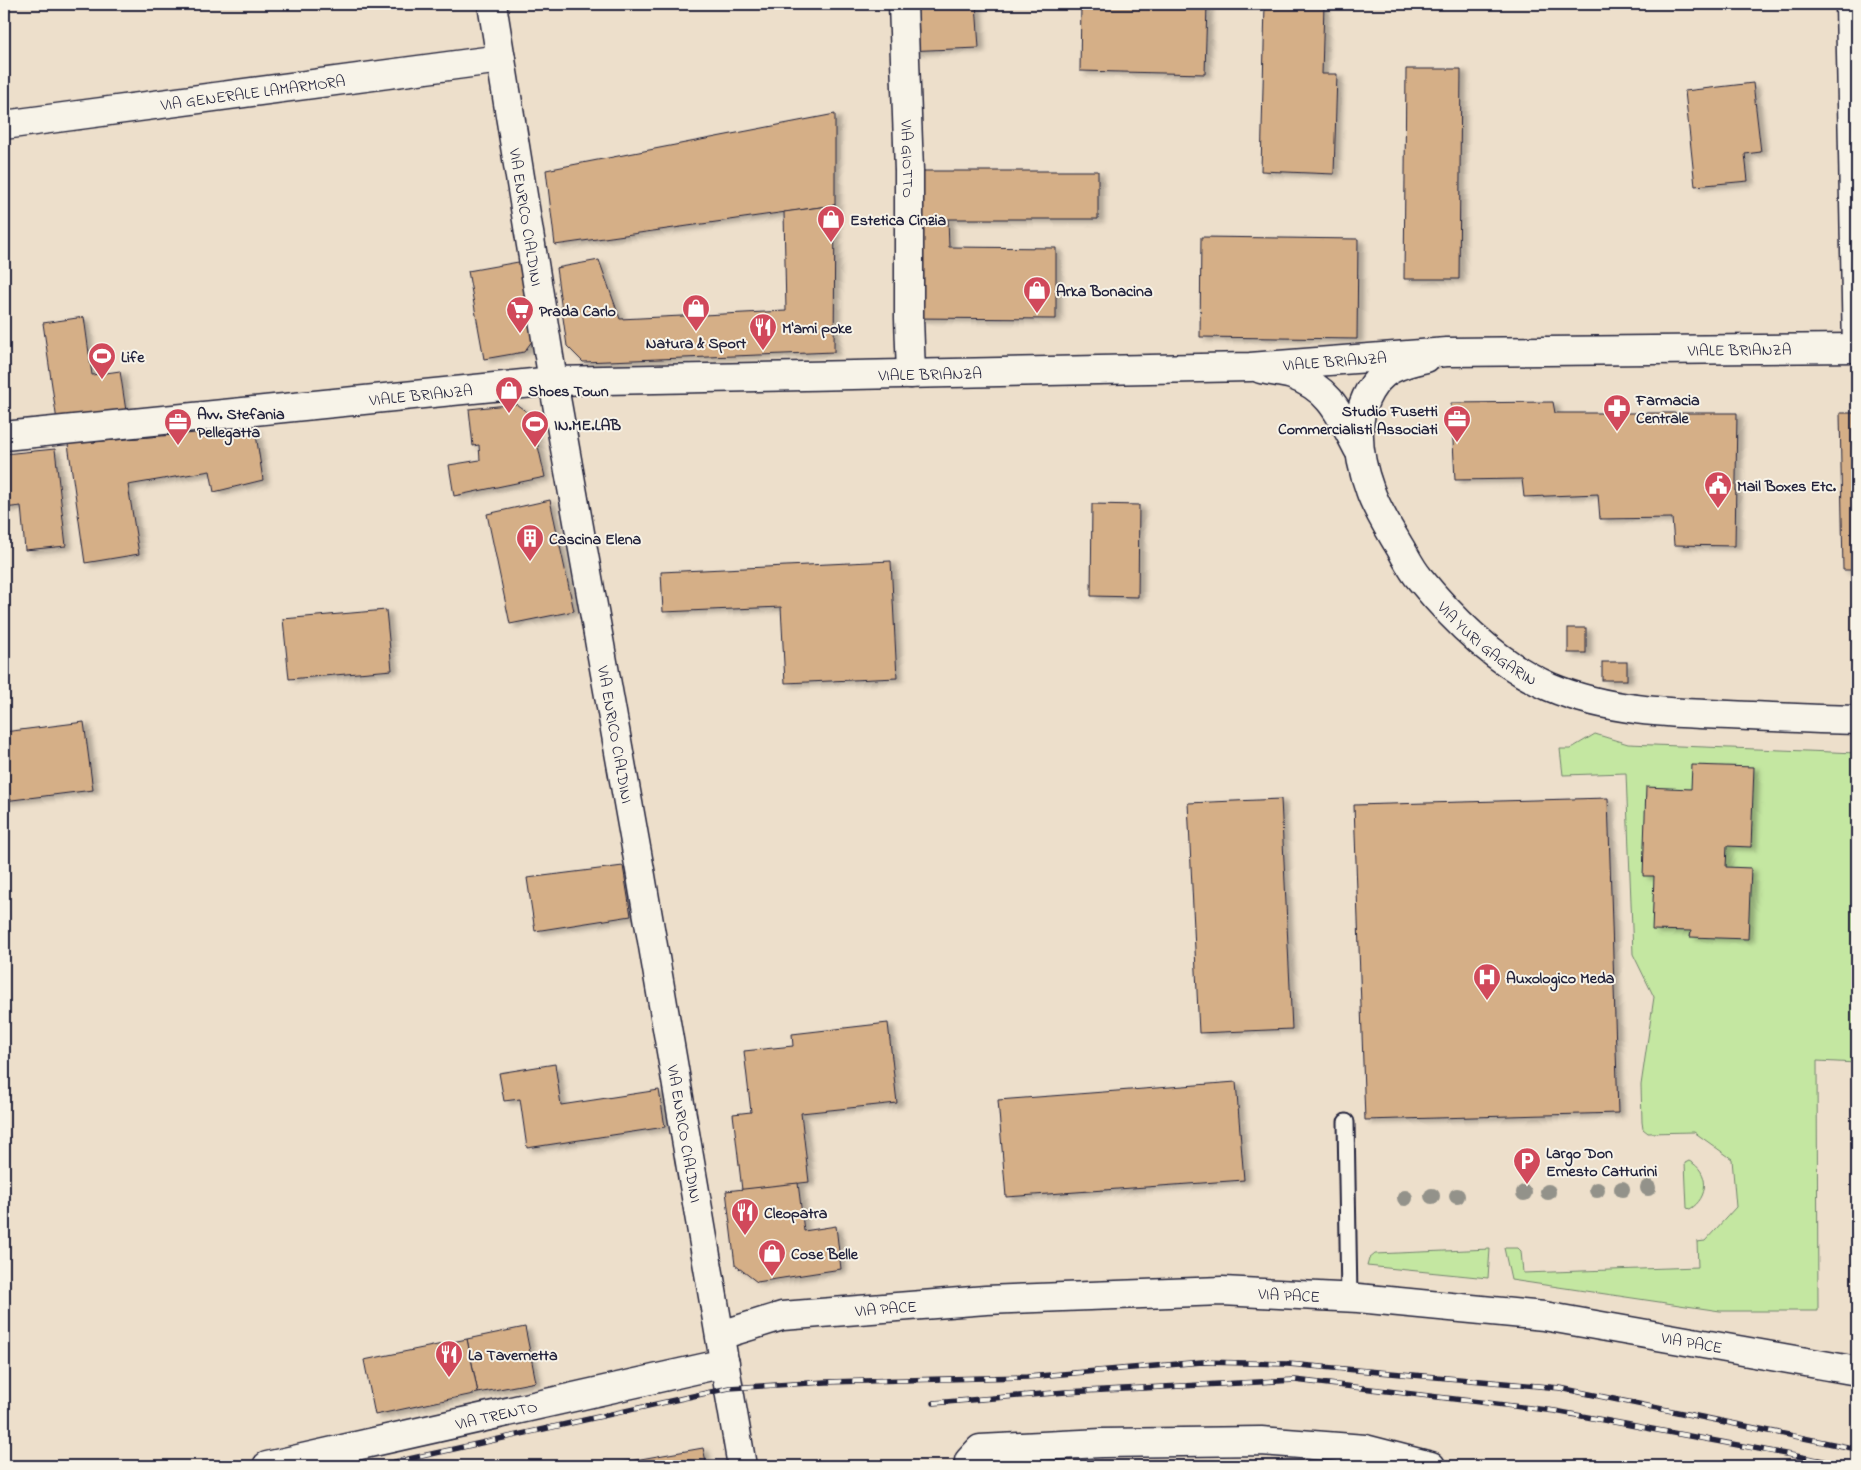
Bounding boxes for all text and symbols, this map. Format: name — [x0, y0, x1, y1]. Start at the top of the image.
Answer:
street label: VIA GENERALE LAMARMORA — [158, 70, 347, 118]
street label: VIA GIOTTO — [893, 118, 919, 198]
street label: VIA ENRICO CIALDINI — [501, 146, 548, 288]
shop icon: Estetica Cinzia — [816, 204, 846, 243]
place label: Estetica Cinzia — [850, 209, 947, 233]
shop icon: Arka Bonacina — [1022, 275, 1052, 314]
place label: Arka Bonacina — [1056, 280, 1153, 304]
shop icon: Natura & Sport — [681, 293, 711, 332]
supermarket icon: Prada Carlo — [505, 295, 535, 334]
place label: Prada Carlo — [539, 300, 616, 324]
restaurant icon: M'ami poke — [748, 312, 778, 351]
place label: M'ami poke — [782, 317, 853, 341]
place label: Natura & Sport — [646, 332, 747, 356]
street label: VIALE BRIANZA — [1687, 339, 1792, 364]
sports icon: Life — [87, 341, 117, 380]
place label: Life — [121, 346, 145, 370]
street label: VIALE BRIANZA — [1281, 347, 1388, 379]
street label: VIALE BRIANZA — [877, 362, 983, 388]
shop icon: Shoes Town — [494, 375, 524, 414]
street label: VIALE BRIANZA — [367, 379, 474, 413]
place label: Shoes Town — [528, 380, 609, 404]
place label: Farmacia Centrale — [1635, 389, 1700, 431]
pharmacy icon: Farmacia Centrale — [1602, 393, 1632, 432]
place label: Studio Fusetti Commercialisti Associati — [1278, 400, 1438, 442]
place label: Avv. Stefania Pellegatta — [197, 403, 285, 446]
office icon: Studio Fusetti Commercialisti Associati — [1442, 404, 1472, 443]
office icon: Avv. Stefania Pellegatta — [163, 407, 193, 446]
sports icon: IN.ME.LAB — [520, 409, 550, 448]
place label: IN.ME.LAB — [554, 414, 621, 438]
public building icon: Mail Boxes Etc. — [1703, 470, 1733, 509]
place label: Mail Boxes Etc. — [1737, 475, 1837, 499]
building icon: Cascina Elena — [515, 523, 545, 562]
place label: Cascina Elena — [549, 528, 642, 552]
street label: VIA YURI GAGARIN — [1430, 596, 1541, 693]
street label: VIA ENRICO CIALDINI — [590, 663, 638, 806]
hospital icon: Auxologico Meda — [1472, 962, 1502, 1001]
place label: Auxologico Meda — [1506, 967, 1615, 992]
street label: VIA ENRICO CIALDINI — [659, 1062, 707, 1205]
place label: Largo Don Ernesto Catturini — [1546, 1142, 1658, 1184]
parking icon: Largo Don Ernesto Catturini — [1512, 1146, 1542, 1185]
restaurant icon: Cleopatra — [730, 1197, 760, 1236]
place label: Cleopatra — [764, 1202, 828, 1226]
shop icon: Cose Belle — [757, 1238, 787, 1277]
place label: Cose Belle — [791, 1243, 859, 1267]
street label: VIA PACE — [1257, 1283, 1321, 1310]
street label: VIA PACE — [853, 1295, 918, 1324]
street label: VIA PACE — [1658, 1327, 1724, 1361]
restaurant icon: La Tavernetta — [434, 1339, 464, 1378]
place label: La Tavernetta — [468, 1344, 558, 1368]
street label: VIA TRENTO — [452, 1396, 540, 1437]

